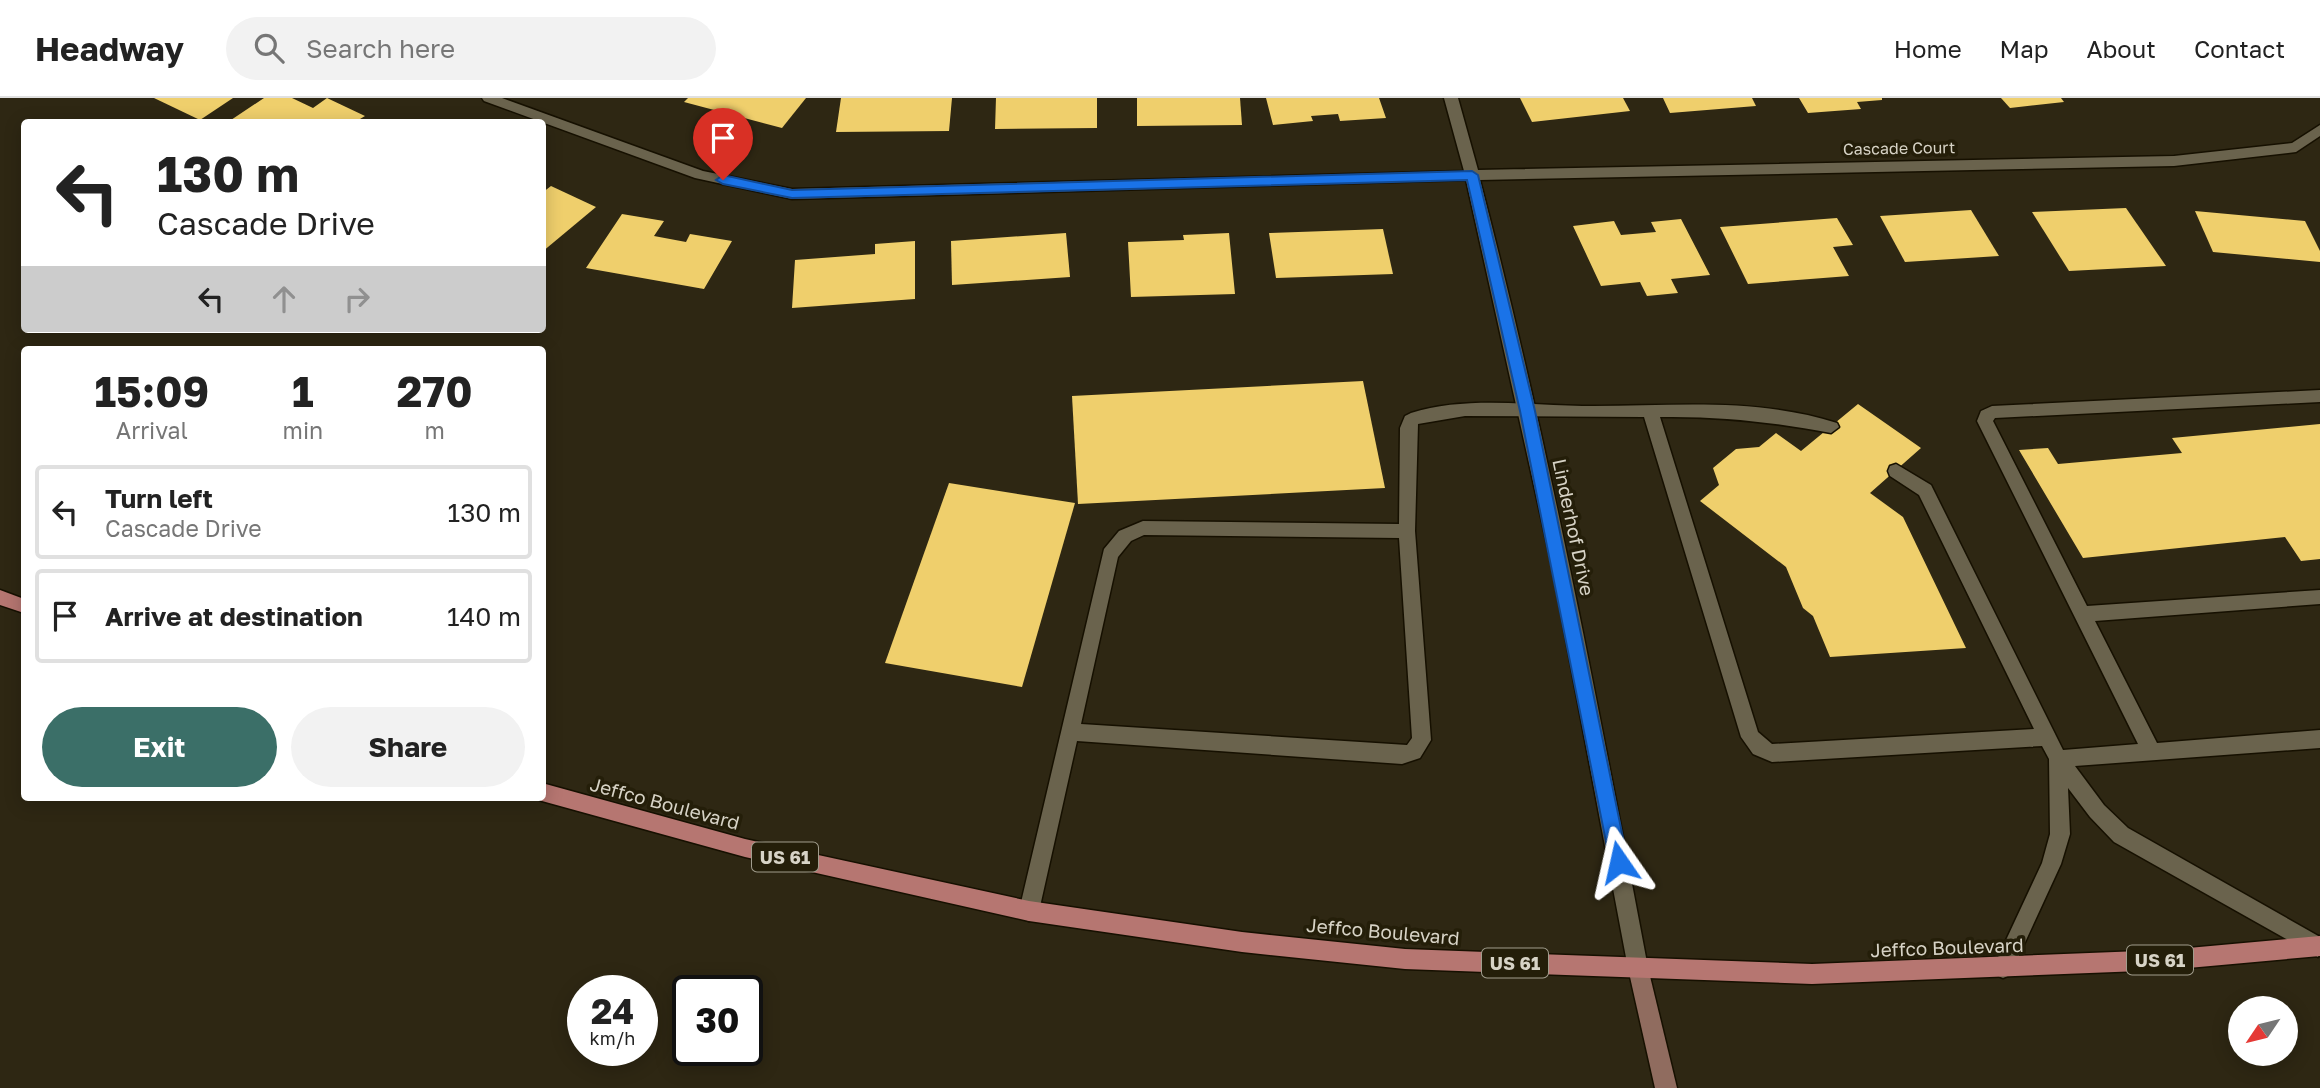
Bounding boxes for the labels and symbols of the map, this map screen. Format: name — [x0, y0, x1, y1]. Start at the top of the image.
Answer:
pin — [693, 108, 753, 180]
street label: Cascade Court — [1843, 137, 1955, 159]
street label: Linderhof Drive — [1548, 456, 1600, 598]
street label: Jeffco Boulevard — [588, 772, 742, 834]
position arrow — [1582, 825, 1656, 899]
road number: US 61 — [752, 842, 818, 872]
street label: Jeffco Boulevard — [1305, 913, 1461, 949]
street label: Jeffco Boulevard — [1870, 933, 2024, 961]
road number: US 61 — [2127, 946, 2193, 974]
road number: US 61 — [1482, 948, 1548, 978]
speed limit sign: 30 — [672, 975, 763, 1066]
north arrow — [2228, 996, 2298, 1066]

